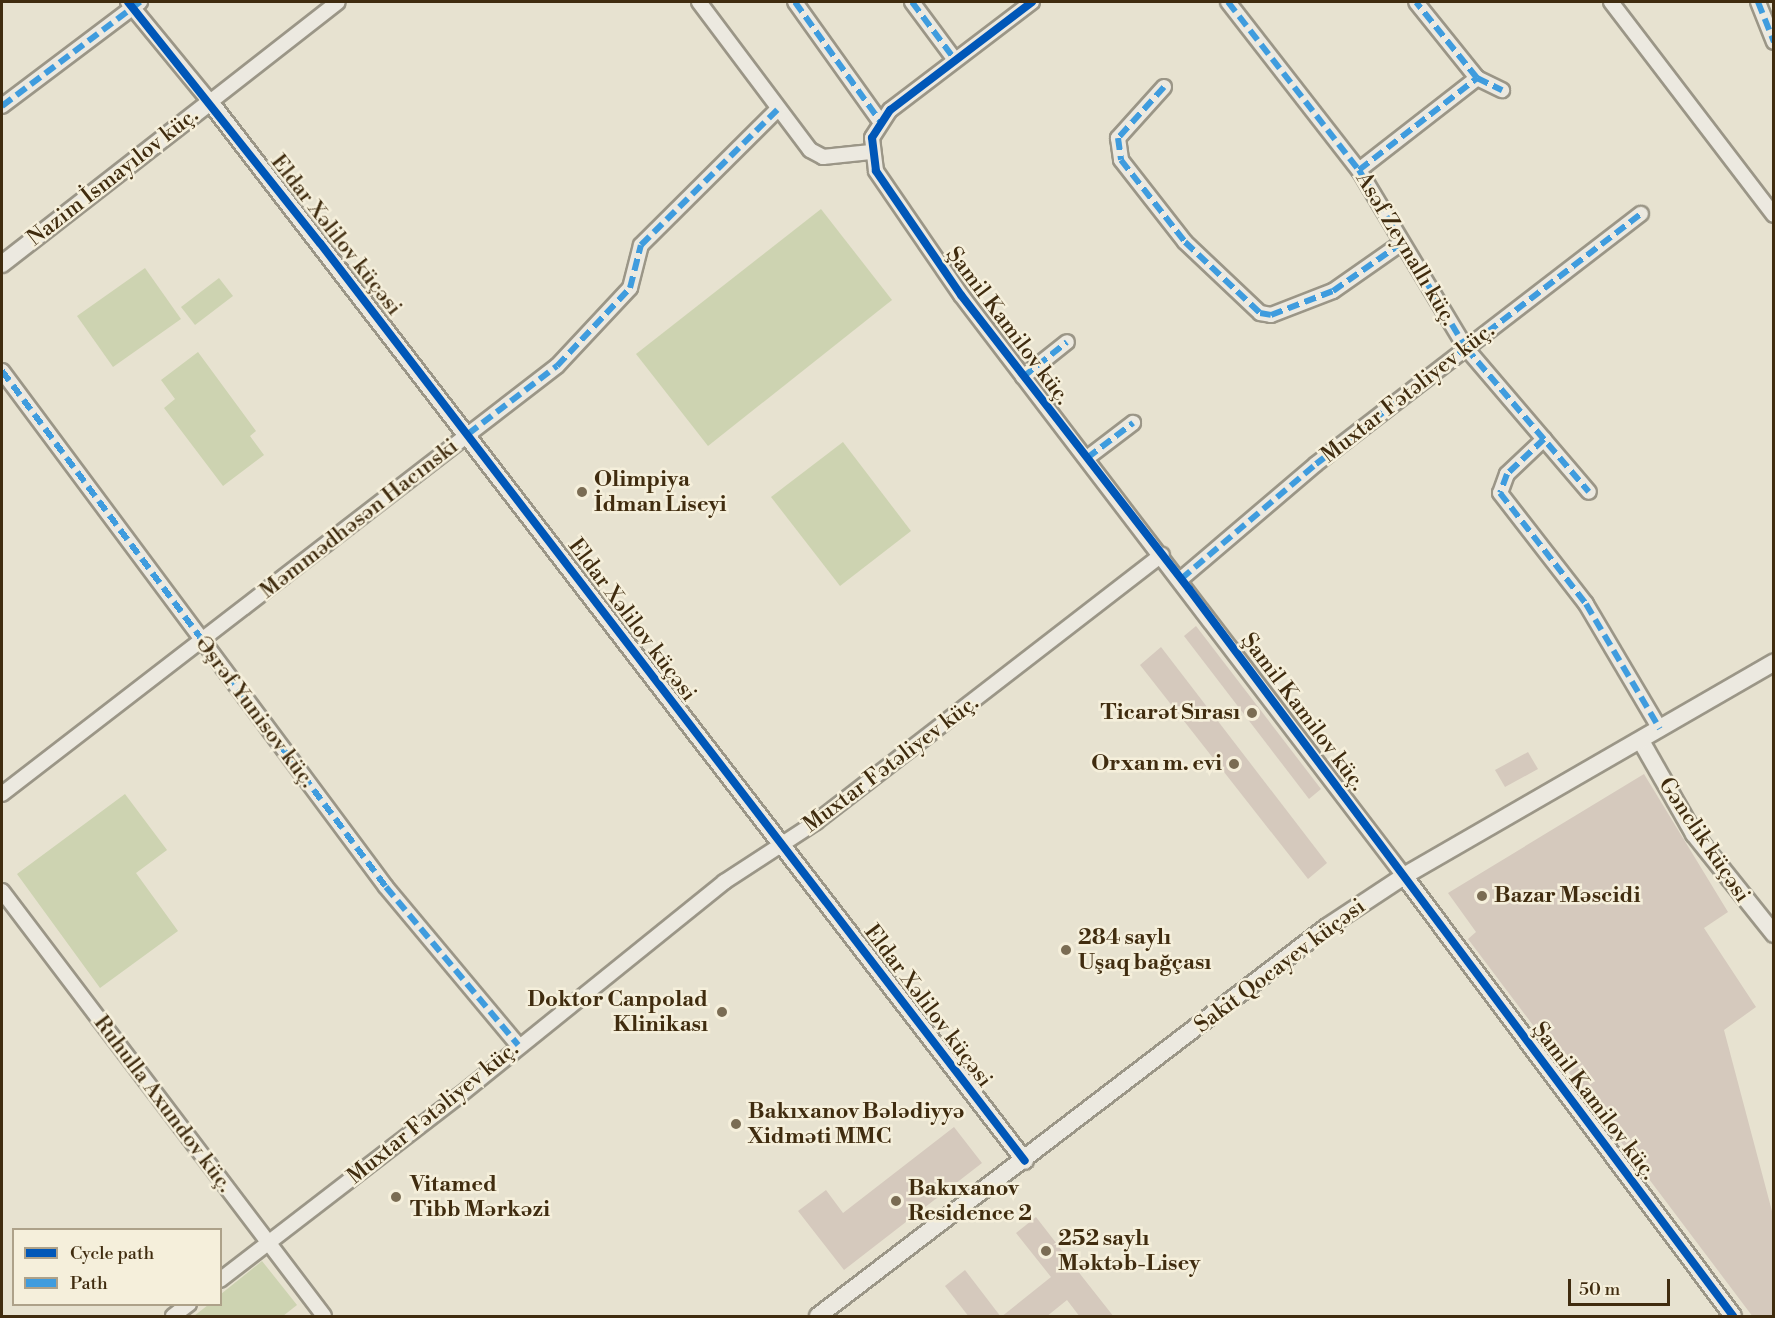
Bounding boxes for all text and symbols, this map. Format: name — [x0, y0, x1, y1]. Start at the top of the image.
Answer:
street label: Nazim İsmayılov küç. — [22, 102, 204, 252]
street label: Eldar Xəlilov küçəsi — [265, 149, 407, 321]
street label: Asəf Zeynallı küç. — [1350, 168, 1462, 330]
street label: Şamil Kamilov küç. — [940, 242, 1076, 410]
street label: Muxtar Fətəliyev küç. — [1316, 317, 1500, 469]
street label: Məmmədhəsən Hacınski — [255, 433, 463, 605]
place label: Olimpiya İdman Liseyi — [594, 466, 727, 518]
marker: Olimpiya İdman Liseyi — [575, 485, 589, 499]
street label: Eldar Xəlilov küçəsi — [562, 533, 702, 707]
street label: Şamil Kamilov küç. — [1235, 628, 1371, 796]
street label: Əşrəf Yunisov küç. — [189, 631, 321, 793]
street label: Muxtar Fətəliyev küç. — [798, 690, 984, 838]
place label: Ticarət Sırası — [1101, 700, 1240, 726]
marker: Ticarət Sırası — [1245, 706, 1259, 720]
place label: Orxan m. evi — [1091, 751, 1222, 777]
marker: Orxan m. evi — [1227, 757, 1241, 771]
street label: Gənclik küçəsi — [1652, 772, 1756, 908]
place label: Bazar Məscidi — [1494, 883, 1640, 909]
marker: Bazar Məscidi — [1475, 889, 1489, 903]
street label: Sakit Qocayev küçəsi — [1189, 893, 1371, 1039]
street label: Eldar Xəlilov küçəsi — [858, 919, 998, 1093]
place label: 284 saylı Uşaq bağçası — [1078, 924, 1211, 975]
marker: 284 saylı Uşaq bağçası — [1059, 943, 1073, 957]
place label: Doktor Canpolad Klinikası — [527, 986, 708, 1038]
marker: Doktor Canpolad Klinikası — [713, 1003, 731, 1021]
street label: Ruhulla Axundov küç. — [88, 1010, 238, 1198]
street label: Şamil Kamilov küç. — [1526, 1017, 1662, 1185]
street label: Muxtar Fətəliyev küç. — [342, 1036, 524, 1190]
place label: Bakıxanov Bələdiyyə Xidməti MMC — [748, 1098, 965, 1150]
marker: Bakıxanov Bələdiyyə Xidməti MMC — [729, 1117, 743, 1131]
place label: Vitamed Tibb Mərkəzi — [410, 1171, 550, 1222]
place label: Bakıxanov Residence 2 — [908, 1175, 1032, 1226]
marker: Vitamed Tibb Mərkəzi — [387, 1188, 405, 1206]
marker: Bakıxanov Residence 2 — [889, 1194, 903, 1208]
place label: 252 saylı Məktəb-Lisey — [1058, 1225, 1200, 1276]
legend — [12, 1228, 222, 1306]
text: Cycle path — [70, 1242, 154, 1265]
marker: 252 saylı Məktəb-Lisey — [1039, 1244, 1053, 1258]
scale bar — [1571, 1267, 1673, 1305]
text: Path — [70, 1272, 108, 1295]
text: 50 m — [1579, 1278, 1620, 1301]

